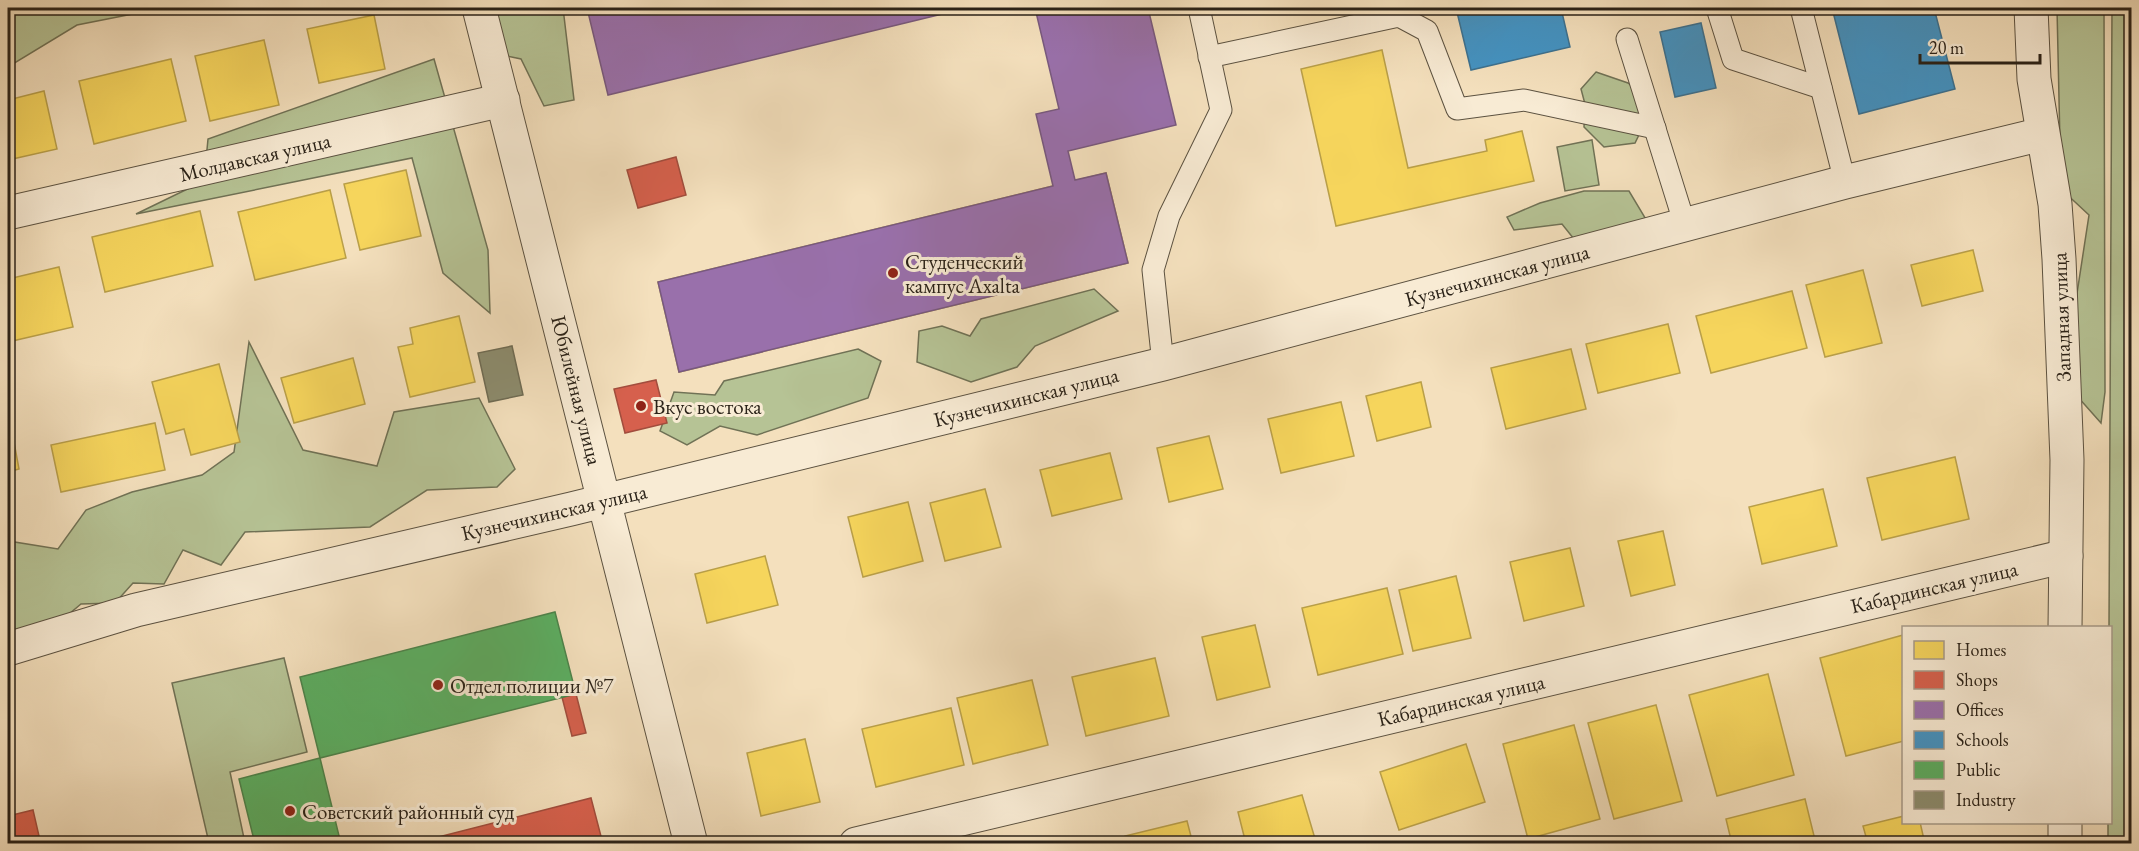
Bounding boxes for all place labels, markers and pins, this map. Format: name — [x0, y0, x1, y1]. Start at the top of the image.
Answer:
place label: Студенческий кампус Axalta — [905, 248, 1024, 299]
marker: Студенческий кампус Axalta — [886, 266, 900, 280]
place label: Вкус востока — [653, 393, 762, 420]
marker: Вкус востока — [634, 399, 648, 413]
place label: Отдел полиции №7 — [450, 672, 614, 699]
marker: Отдел полиции №7 — [431, 678, 445, 692]
place label: Советский районный суд — [302, 798, 515, 825]
marker: Советский районный суд — [283, 804, 297, 818]

